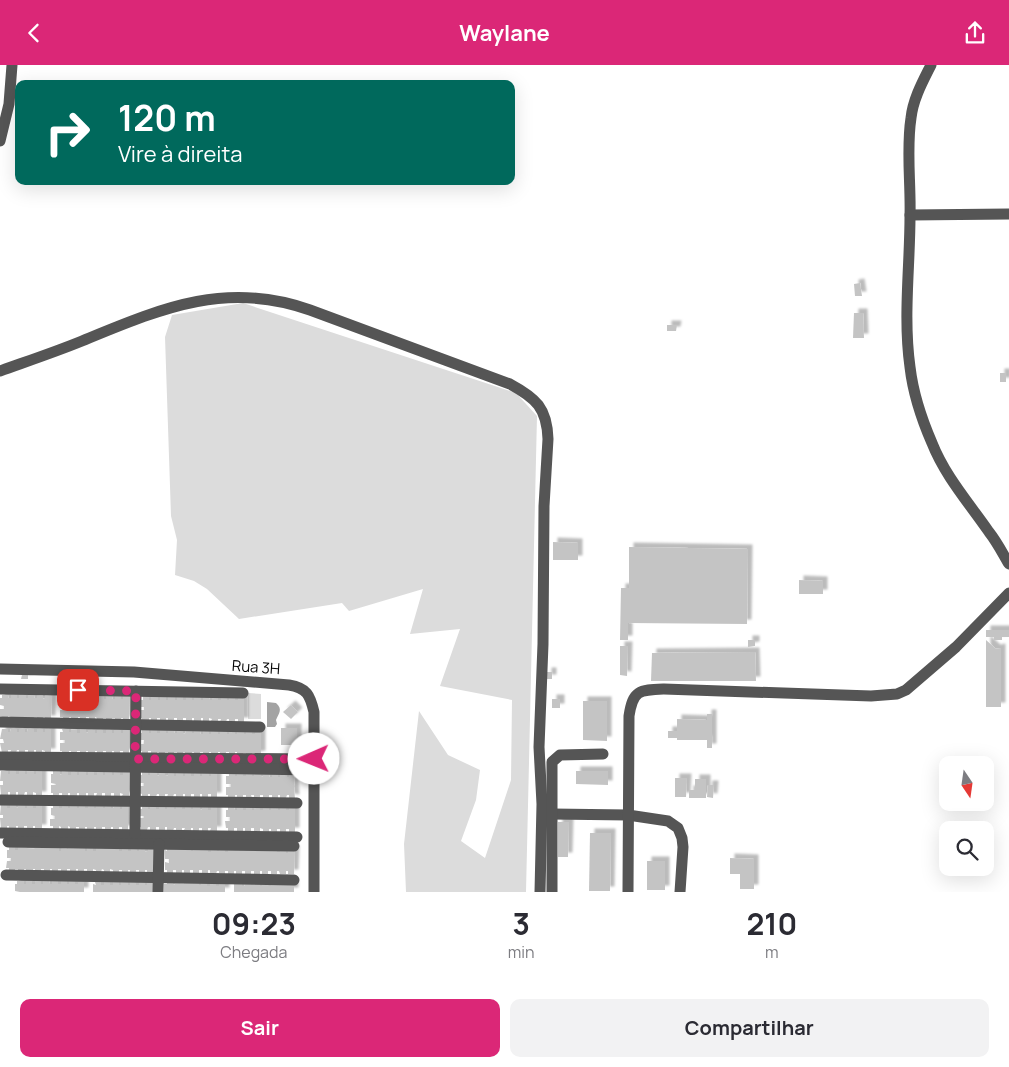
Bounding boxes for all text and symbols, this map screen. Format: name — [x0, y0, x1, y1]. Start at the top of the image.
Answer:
text: Waylane — [459, 18, 550, 48]
icon: back — [20, 19, 48, 47]
icon: share — [961, 19, 989, 47]
text: 120 m — [118, 94, 216, 142]
icon: right — [35, 100, 100, 165]
text: Vire à direita — [118, 139, 242, 169]
street label: Rua 3H — [231, 655, 281, 679]
pin — [57, 669, 99, 711]
icon: arrive — [64, 676, 92, 704]
position arrow — [287, 732, 339, 784]
north arrow — [939, 756, 994, 811]
map controls — [939, 756, 994, 876]
button: search — [939, 821, 994, 876]
text: 09:23 — [212, 903, 296, 944]
text: 3 — [512, 903, 530, 944]
text: 210 — [746, 903, 797, 944]
text: Chegada — [220, 941, 287, 963]
text: min — [508, 941, 535, 963]
text: m — [765, 941, 779, 963]
button: Sair — [20, 999, 500, 1057]
button: Compartilhar — [510, 999, 989, 1057]

